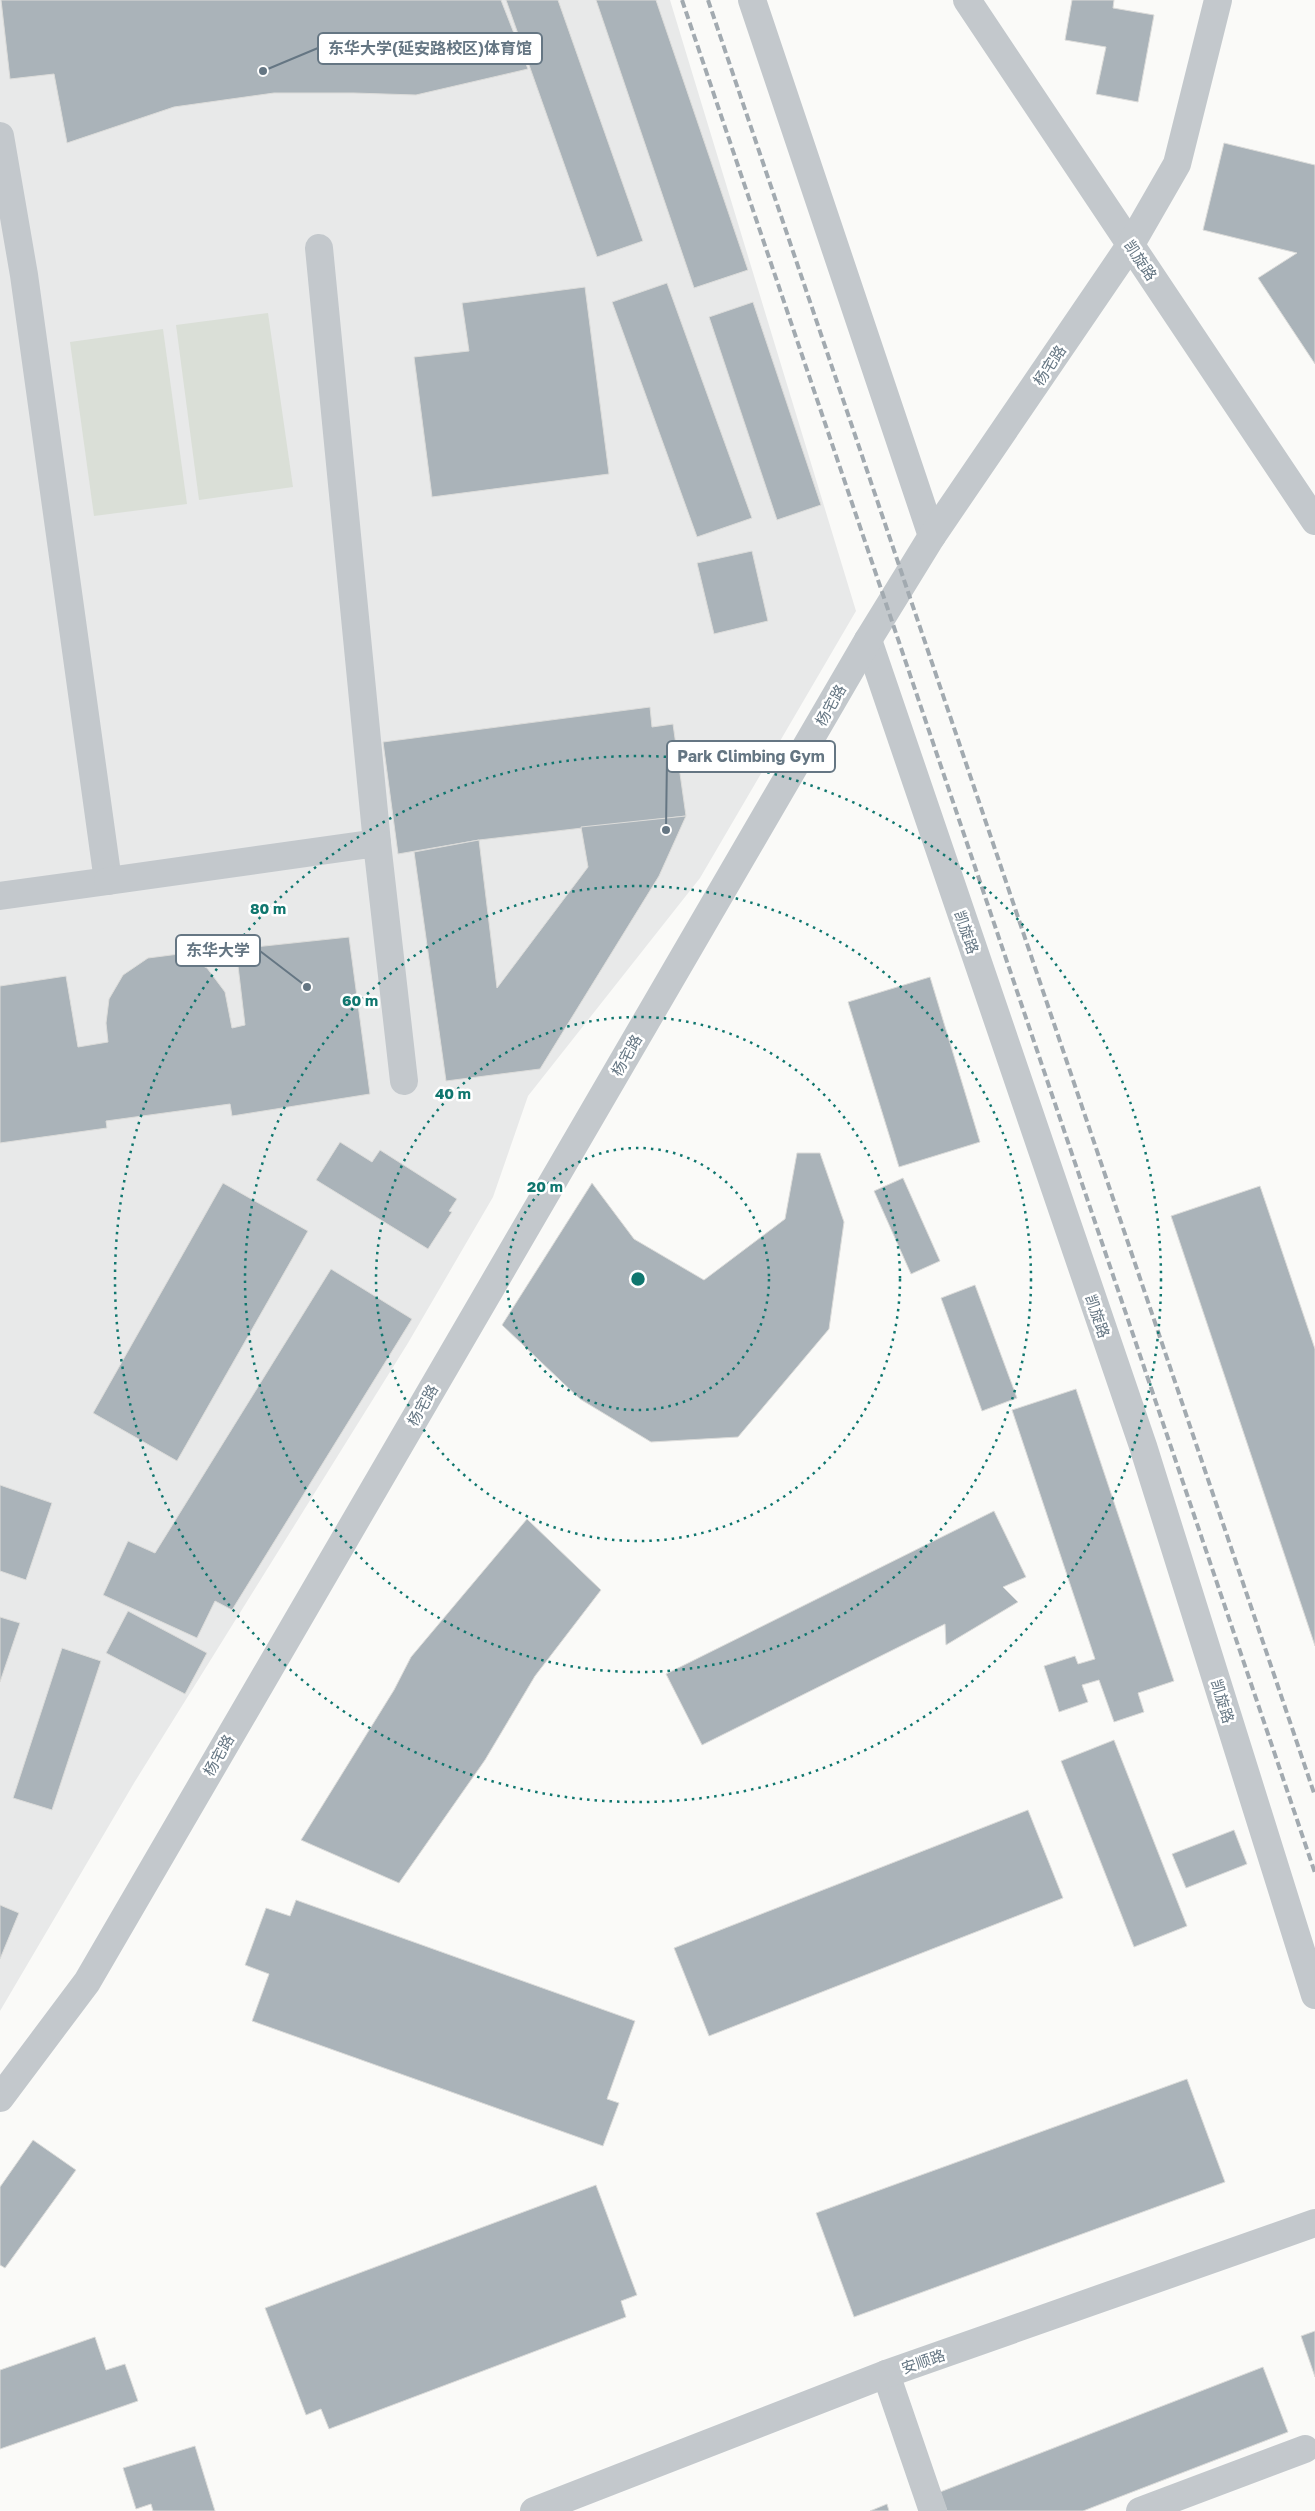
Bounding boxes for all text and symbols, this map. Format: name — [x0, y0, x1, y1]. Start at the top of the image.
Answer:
callout: 东华大学(延安路校区)体育馆 — [318, 33, 542, 64]
text: 东华大学(延安路校区)体育馆 — [328, 38, 532, 58]
street label: 凯旋路 — [1121, 236, 1161, 284]
street label: 杨宅路 — [1029, 341, 1069, 389]
street label: 杨宅路 — [811, 681, 849, 729]
callout: Park Climbing Gym — [667, 741, 835, 772]
text: Park Climbing Gym — [677, 746, 825, 766]
text: 80 m — [250, 899, 286, 917]
street label: 凯旋路 — [951, 908, 983, 956]
callout: 东华大学 — [176, 935, 260, 966]
text: 东华大学 — [186, 940, 250, 960]
text: 60 m — [342, 991, 378, 1009]
street label: 杨宅路 — [607, 1031, 645, 1079]
text: 40 m — [435, 1084, 471, 1102]
text: 20 m — [527, 1177, 563, 1195]
centre of rings — [629, 1270, 647, 1288]
street label: 凯旋路 — [1082, 1292, 1114, 1340]
street label: 杨宅路 — [403, 1381, 441, 1429]
street label: 凯旋路 — [1208, 1677, 1238, 1725]
street label: 杨宅路 — [199, 1731, 237, 1779]
street label: 安顺路 — [899, 2345, 947, 2377]

